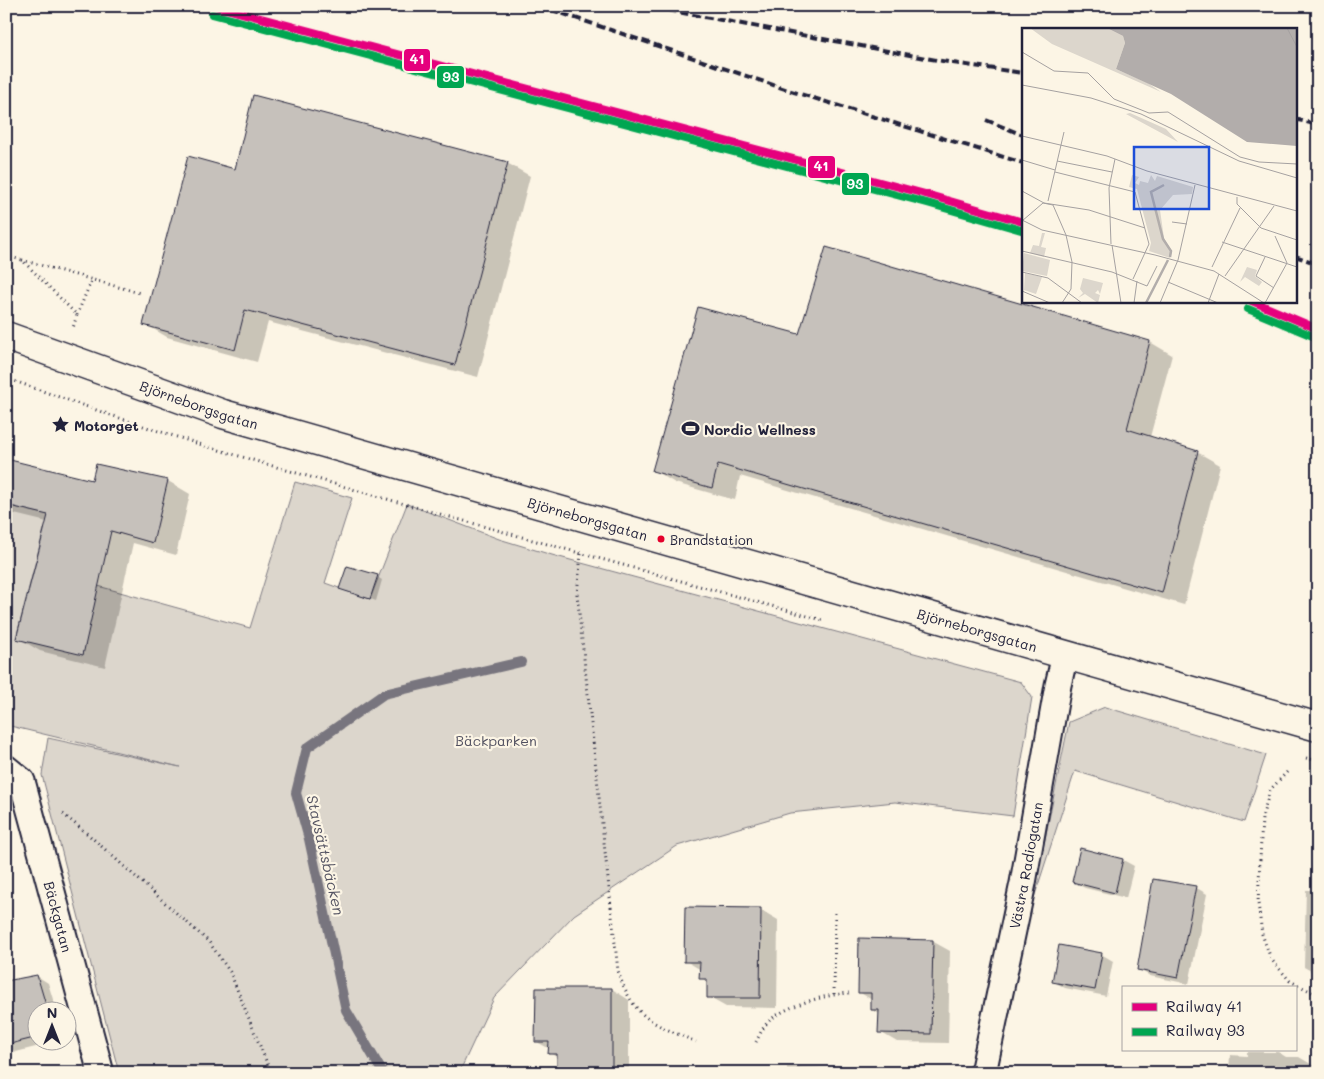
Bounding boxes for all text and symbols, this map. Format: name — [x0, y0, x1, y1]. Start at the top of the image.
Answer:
inset map — [1022, 28, 1296, 302]
line badge: 41 — [403, 48, 431, 72]
text: 41 — [409, 49, 425, 68]
line badge: 93 — [436, 65, 465, 89]
text: 93 — [443, 67, 459, 86]
line badge: 41 — [807, 155, 836, 179]
text: 41 — [813, 156, 829, 175]
line badge: 93 — [841, 172, 870, 196]
text: 93 — [847, 174, 863, 193]
street label: Björneborgsgatan — [137, 375, 261, 433]
place icon: Motorget — [50, 415, 70, 435]
place label: Motorget — [74, 416, 139, 435]
sports icon: Nordic Wellness — [680, 419, 700, 439]
place label: Nordic Wellness — [704, 420, 816, 439]
street label: Björneborgsgatan — [526, 492, 650, 544]
place label: Brandstation — [670, 531, 753, 548]
marker: Brandstation — [656, 534, 666, 544]
street label: Björneborgsgatan — [915, 603, 1039, 656]
park label: Bäckparken — [455, 731, 537, 750]
water label: Stavsättsbäcken — [302, 793, 350, 917]
street label: Västra Radiogatan — [1004, 800, 1047, 930]
street label: Bäckgatan — [40, 879, 77, 954]
legend — [1122, 986, 1296, 1052]
text: Railway 41 — [1166, 996, 1242, 1016]
north arrow — [28, 1002, 78, 1052]
text: N — [47, 1003, 57, 1022]
text: Railway 93 — [1166, 1020, 1245, 1040]

